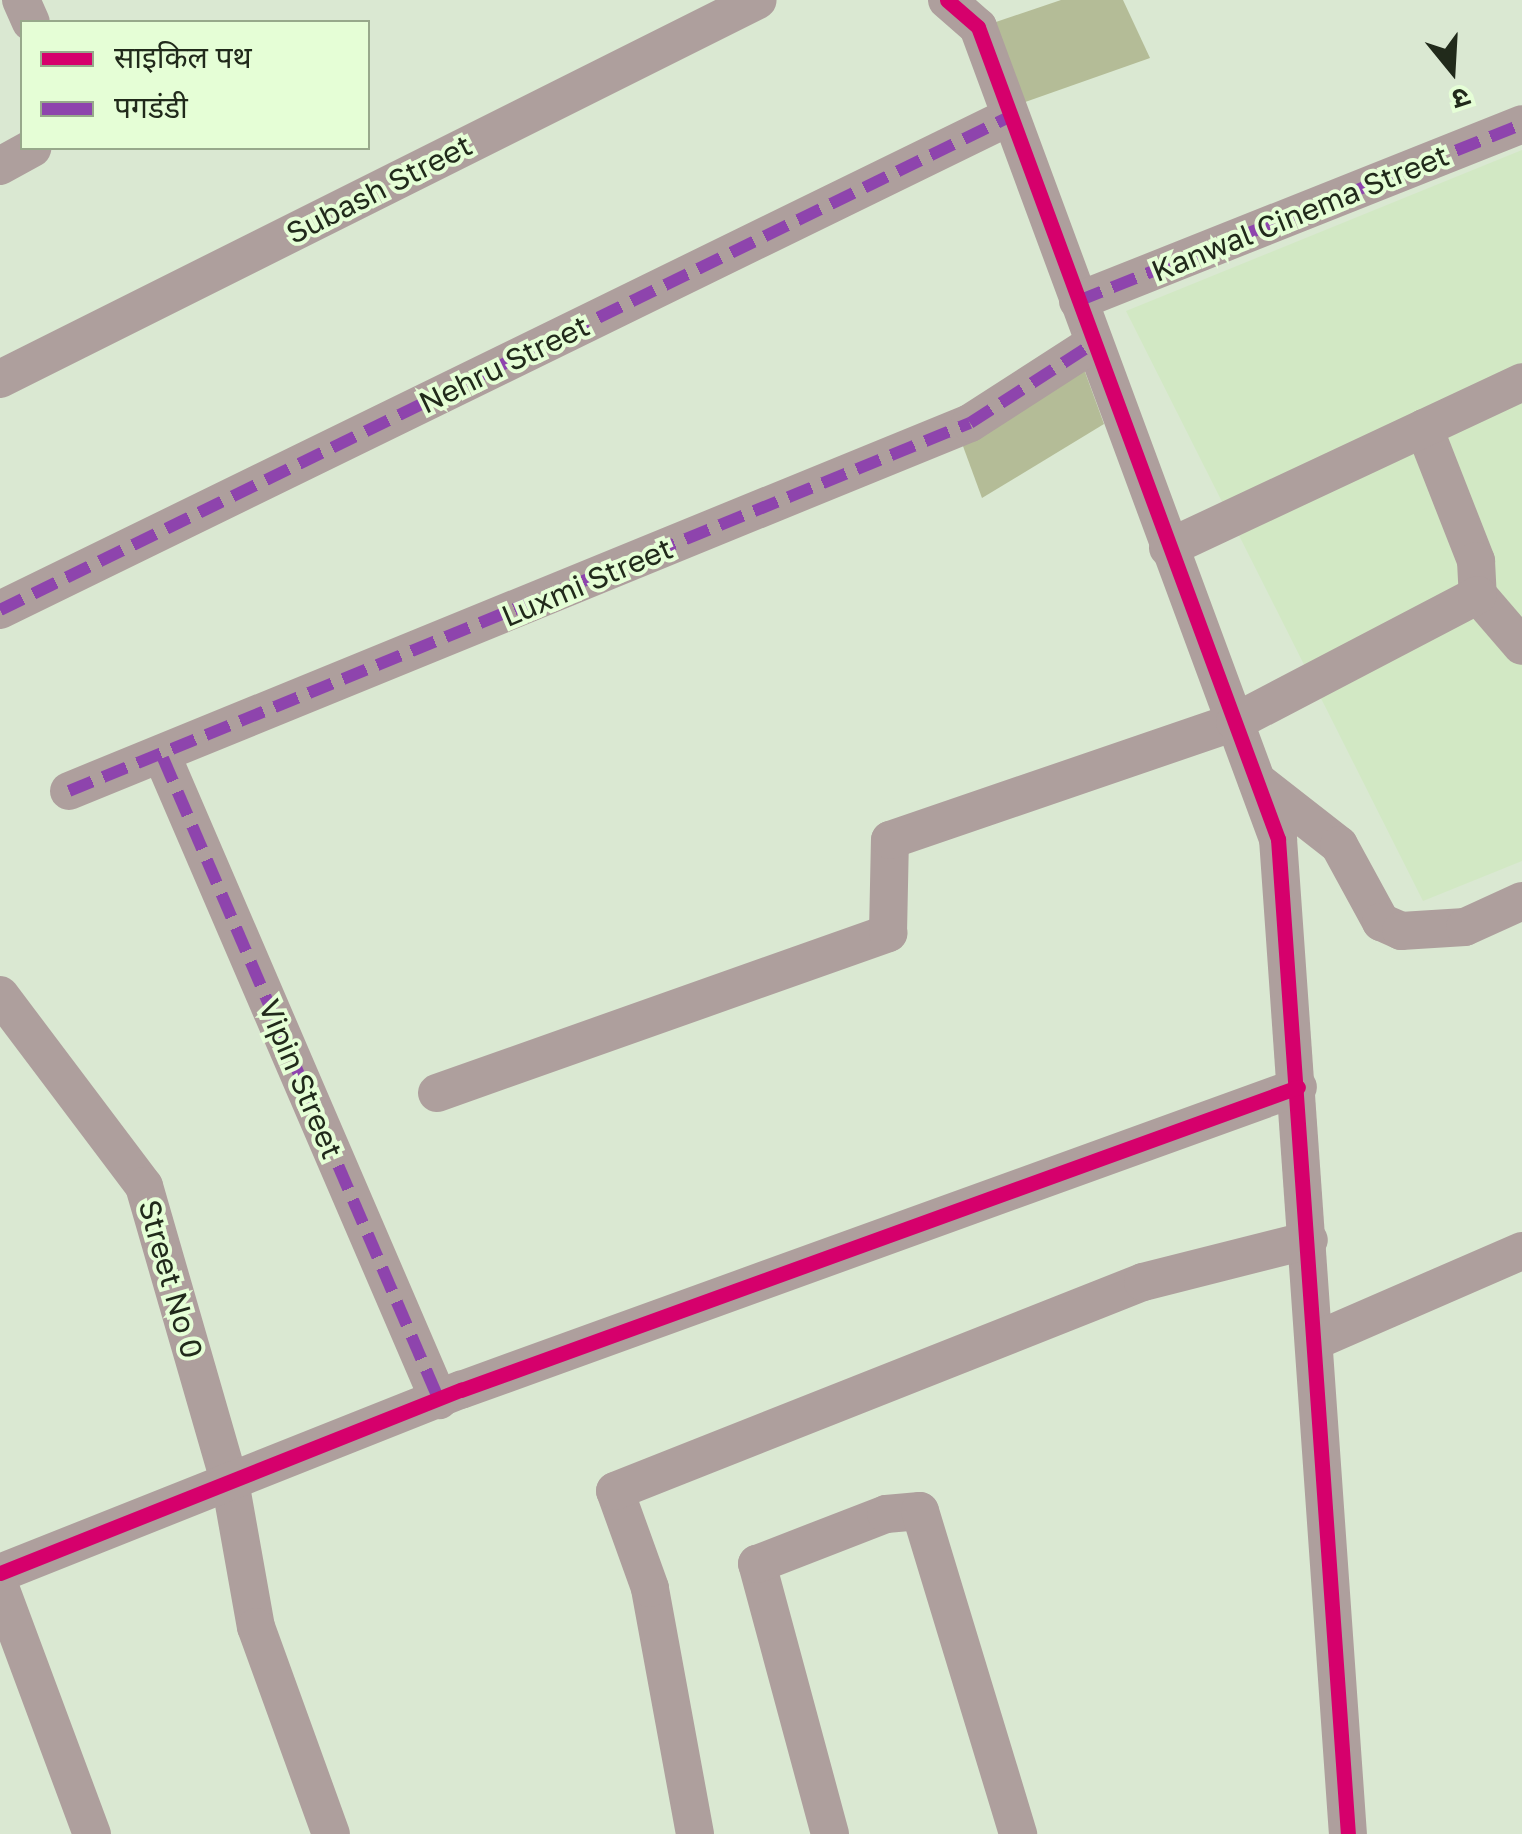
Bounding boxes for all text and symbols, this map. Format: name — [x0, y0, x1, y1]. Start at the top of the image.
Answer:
legend — [20, 20, 370, 150]
north arrow — [1402, 20, 1502, 120]
text: साइकिल पथ — [114, 39, 252, 75]
text: उ — [1449, 81, 1474, 117]
text: पगडंडी — [114, 89, 188, 125]
street label: Subash Street — [280, 127, 478, 251]
street label: Kanwal Cinema Street — [1146, 137, 1454, 289]
street label: Nehru Street — [413, 307, 595, 421]
street label: Luxmi Street — [496, 530, 678, 634]
street label: Vipin Street — [251, 994, 351, 1164]
street label: Street No 0 — [131, 1196, 211, 1362]

